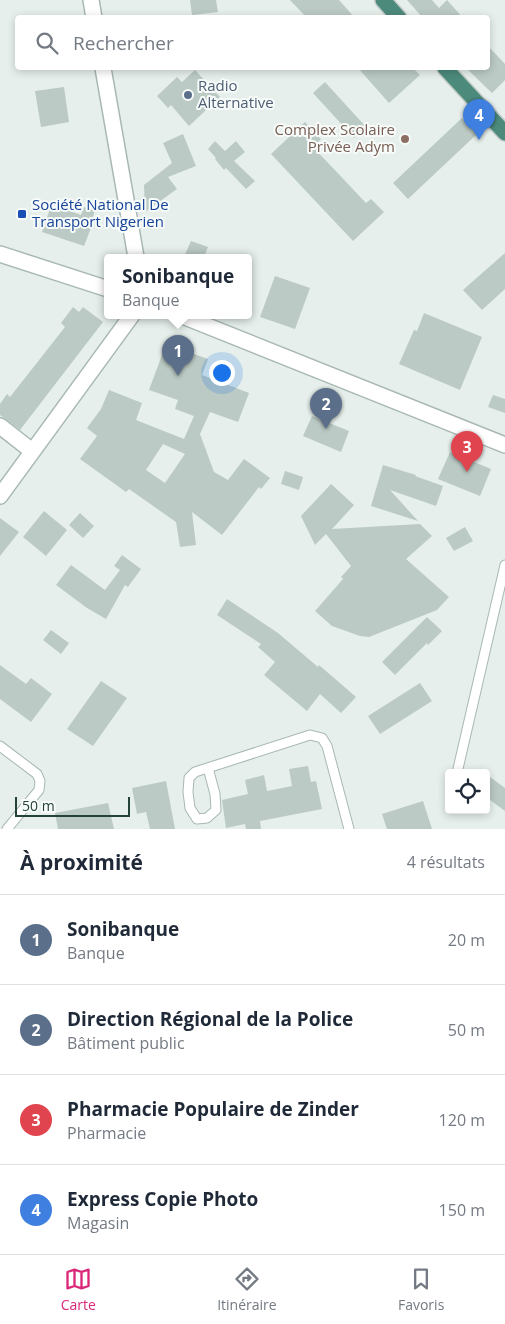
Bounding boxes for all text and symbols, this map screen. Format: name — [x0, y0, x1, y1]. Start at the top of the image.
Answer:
search box — [15, 15, 490, 70]
icon: search — [33, 29, 61, 57]
text: Rechercher — [73, 30, 174, 56]
place label: Radio Alternative — [198, 75, 274, 112]
marker: Radio Alternative — [182, 89, 194, 101]
pin: 4 — [463, 99, 495, 140]
place label: Complex Scolaire Privée Adym — [275, 119, 395, 156]
marker: Complex Scolaire Privée Adym — [399, 133, 411, 145]
place label: Société National De Transport Nigerien — [32, 194, 169, 231]
marker: Société National De Transport Nigerien — [16, 208, 28, 220]
popup — [104, 254, 252, 319]
text: Sonibanque — [122, 263, 234, 289]
text: Banque — [122, 289, 180, 311]
pin: 1 — [162, 335, 194, 376]
your location — [209, 360, 235, 386]
pin: 2 — [310, 388, 342, 429]
pin: 3 — [451, 431, 483, 472]
map controls — [445, 769, 490, 814]
button: locate — [445, 769, 490, 814]
scale bar — [15, 794, 130, 817]
text: 50 m — [22, 796, 55, 815]
text: À proximité — [20, 848, 143, 876]
text: 4 résultats — [407, 851, 485, 873]
text: Sonibanque — [67, 916, 179, 942]
text: 1 — [31, 929, 41, 951]
text: 20 m — [448, 929, 485, 951]
text: Banque — [67, 942, 125, 964]
text: Direction Régional de la Police — [67, 1006, 353, 1032]
text: 2 — [31, 1019, 41, 1041]
text: 50 m — [448, 1019, 485, 1041]
text: Bâtiment public — [67, 1032, 185, 1054]
text: Pharmacie Populaire de Zinder — [67, 1096, 359, 1122]
text: 3 — [31, 1109, 41, 1131]
text: 120 m — [439, 1109, 485, 1131]
text: Pharmacie — [67, 1122, 146, 1144]
text: Express Copie Photo — [67, 1186, 258, 1212]
text: 4 — [31, 1199, 41, 1221]
text: 150 m — [439, 1199, 485, 1221]
text: Magasin — [67, 1212, 129, 1234]
tab: Carte — [61, 1265, 96, 1314]
tab: Itinéraire — [217, 1265, 277, 1314]
tab: Favoris — [398, 1265, 444, 1314]

